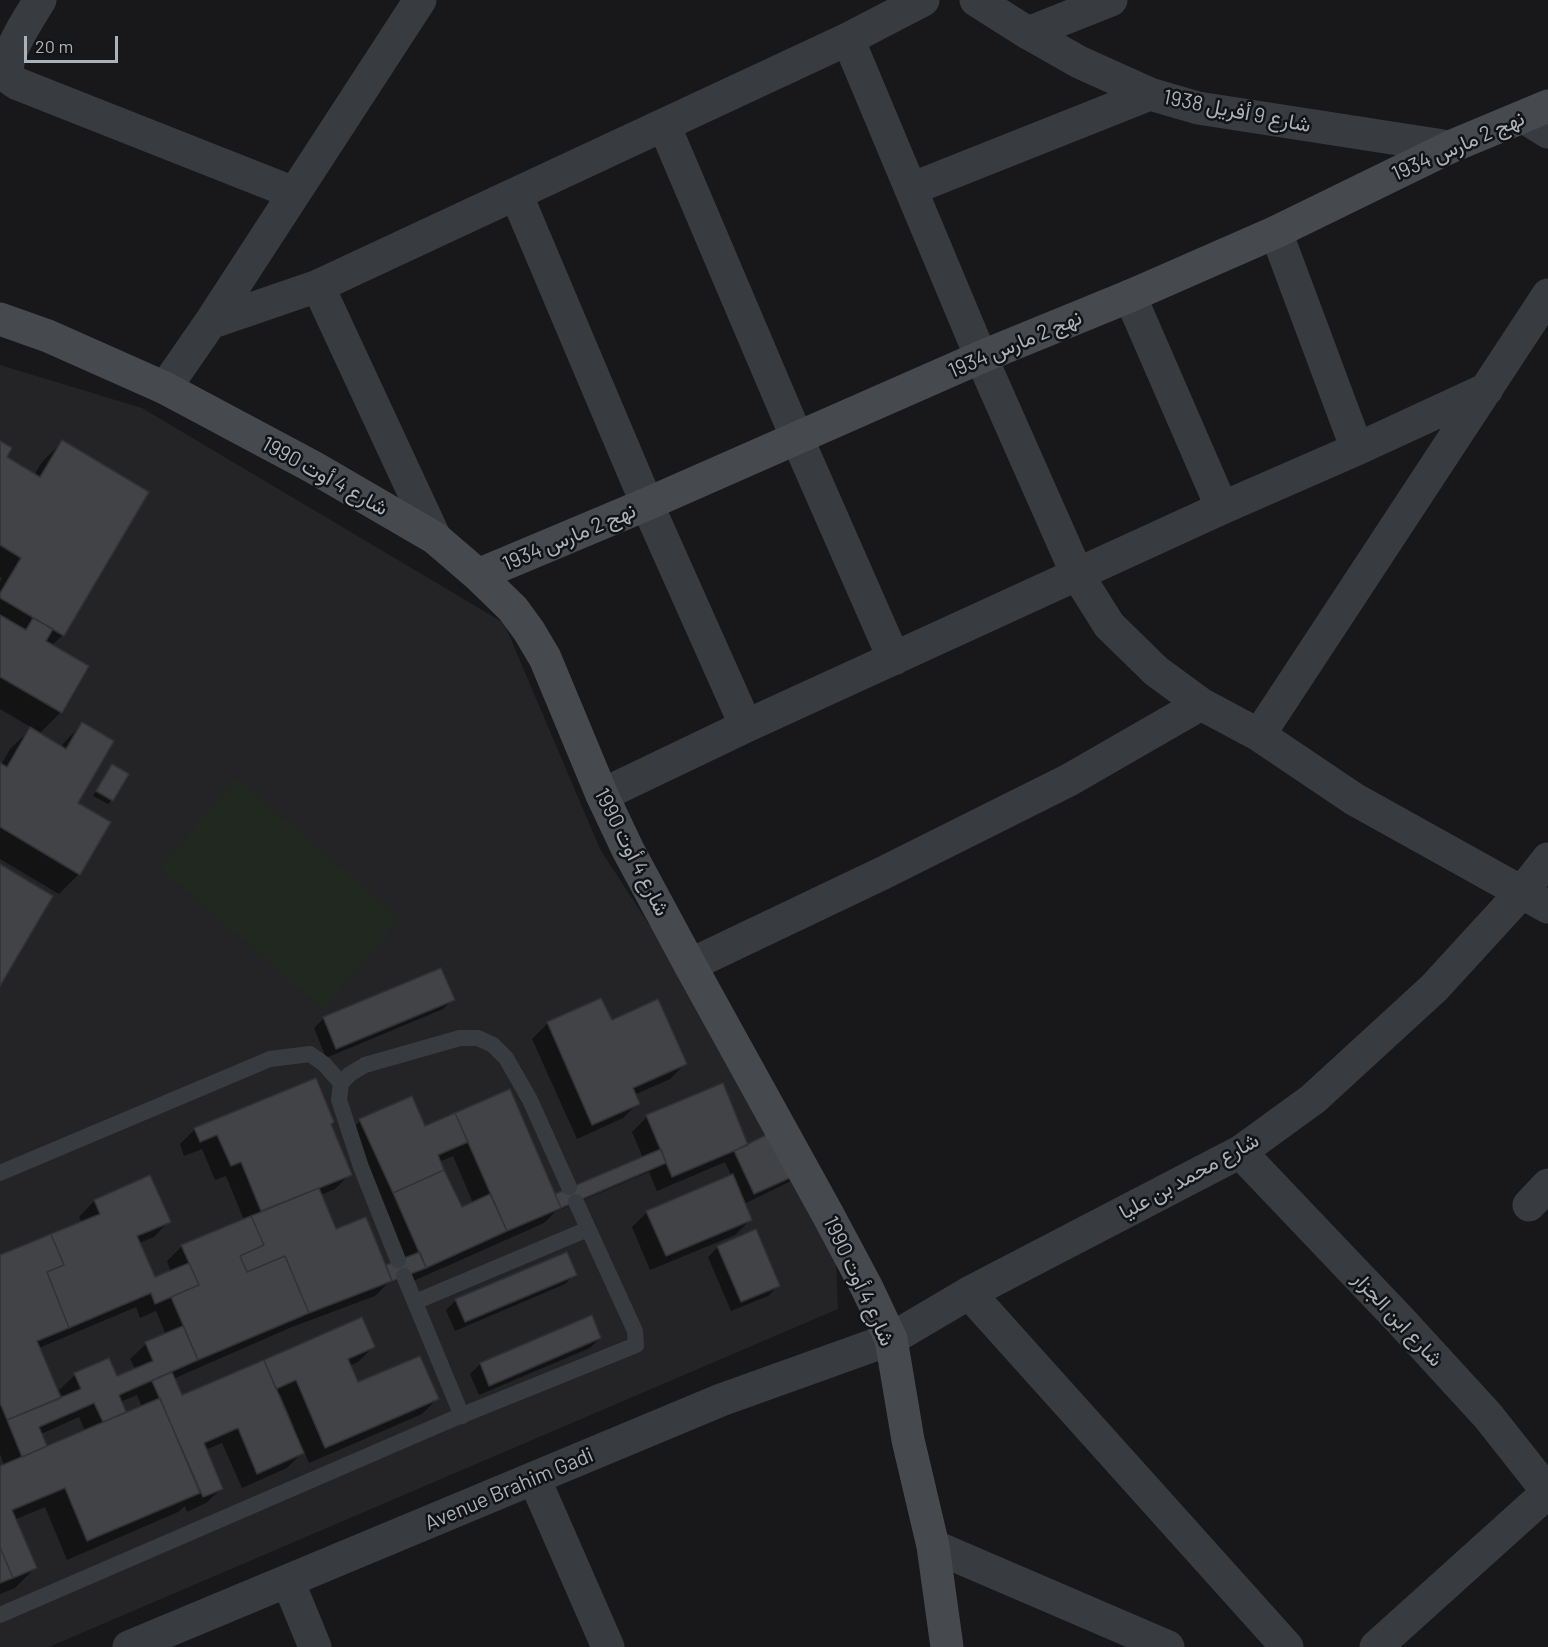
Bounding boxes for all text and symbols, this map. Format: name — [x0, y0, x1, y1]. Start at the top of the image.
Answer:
scale bar — [27, 24, 122, 62]
text: 20 m — [35, 35, 73, 57]
street label: شارع 9 أفريل 1938 — [1161, 84, 1313, 138]
street label: نهج 2 مارس 1934 — [1388, 106, 1528, 186]
street label: نهج 2 مارس 1934 — [944, 305, 1086, 383]
street label: شارع 4 أوت 1990 — [258, 431, 392, 521]
street label: نهج 2 مارس 1934 — [498, 498, 640, 576]
street label: شارع 4 أوت 1990 — [589, 784, 675, 920]
street label: شارع محمد بن عليا — [1115, 1127, 1263, 1225]
street label: شارع 4 أوت 1990 — [818, 1212, 900, 1350]
street label: شارع ابن الجزار — [1348, 1266, 1448, 1372]
street label: Avenue Brahim Gadi — [421, 1442, 597, 1536]

